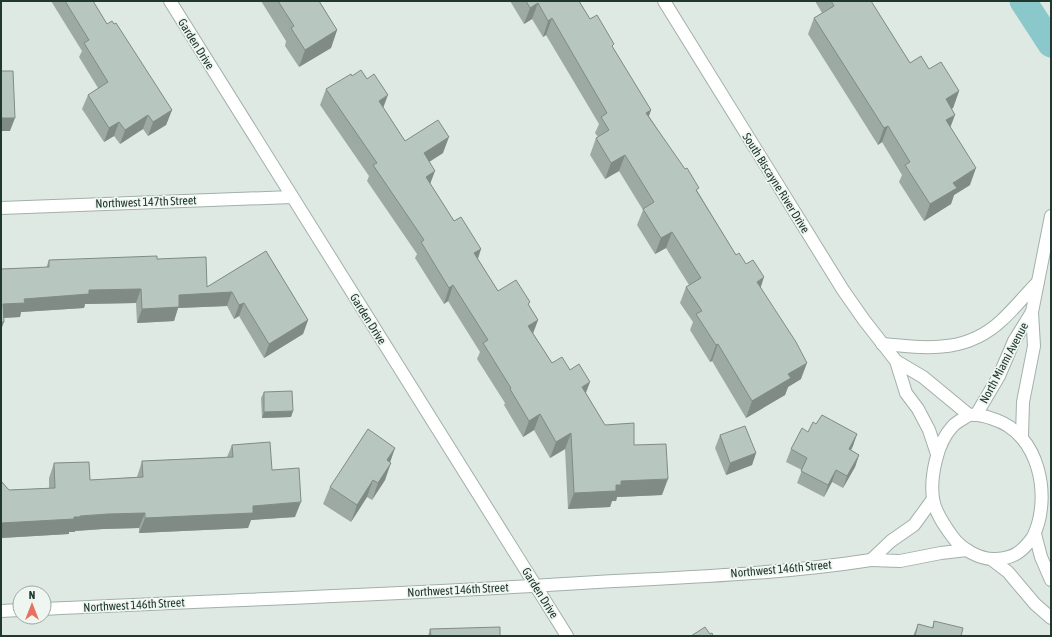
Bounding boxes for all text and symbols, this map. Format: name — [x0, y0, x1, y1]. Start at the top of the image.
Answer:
street label: Garden Drive — [175, 16, 217, 72]
street label: South Biscayne River Drive — [739, 130, 813, 236]
street label: Northwest 147th Street — [95, 193, 197, 211]
street label: Garden Drive — [347, 291, 389, 347]
street label: North Miami Avenue — [977, 320, 1031, 406]
street label: Northwest 146th Street — [730, 558, 833, 580]
street label: Garden Drive — [519, 565, 561, 621]
street label: Northwest 146th Street — [407, 580, 510, 600]
north arrow — [12, 585, 52, 625]
text: N — [29, 589, 35, 601]
street label: Northwest 146th Street — [83, 595, 186, 615]

